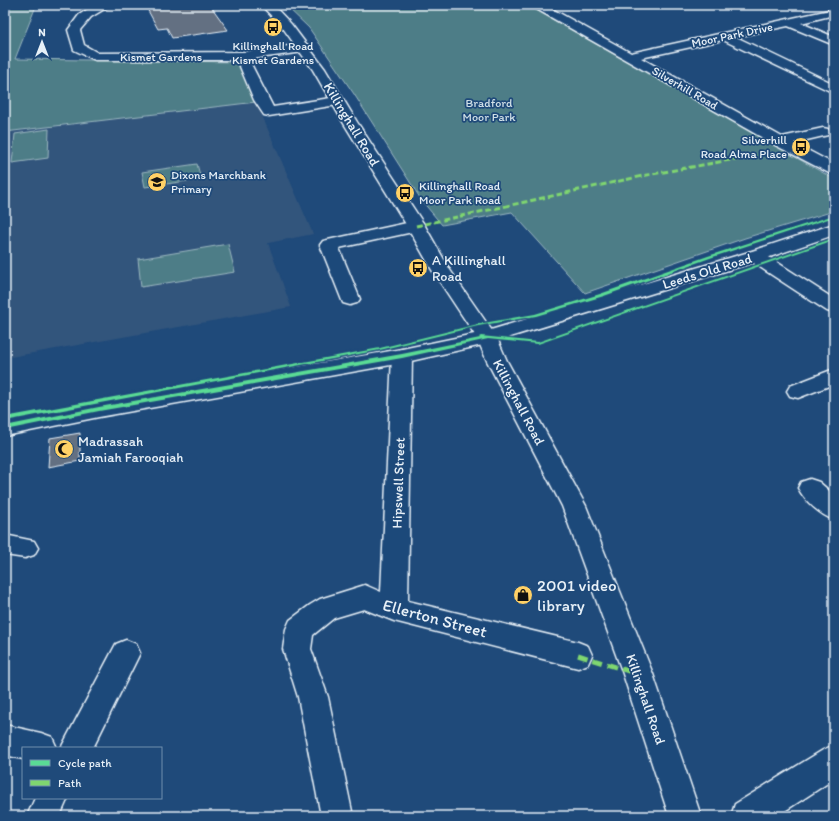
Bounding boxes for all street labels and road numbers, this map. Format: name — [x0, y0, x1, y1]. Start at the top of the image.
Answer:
street label: Moor Park Drive — [690, 19, 774, 50]
street label: Kismet Gardens — [120, 50, 202, 64]
street label: Silverhill Road — [649, 63, 721, 113]
street label: Killinghall Road — [320, 79, 383, 170]
street label: Leeds Old Road — [660, 250, 754, 293]
street label: Killinghall Road — [489, 356, 548, 448]
street label: Hipswell Street — [388, 437, 409, 529]
street label: Ellerton Street — [381, 594, 490, 642]
street label: Killinghall Road — [622, 652, 669, 747]

